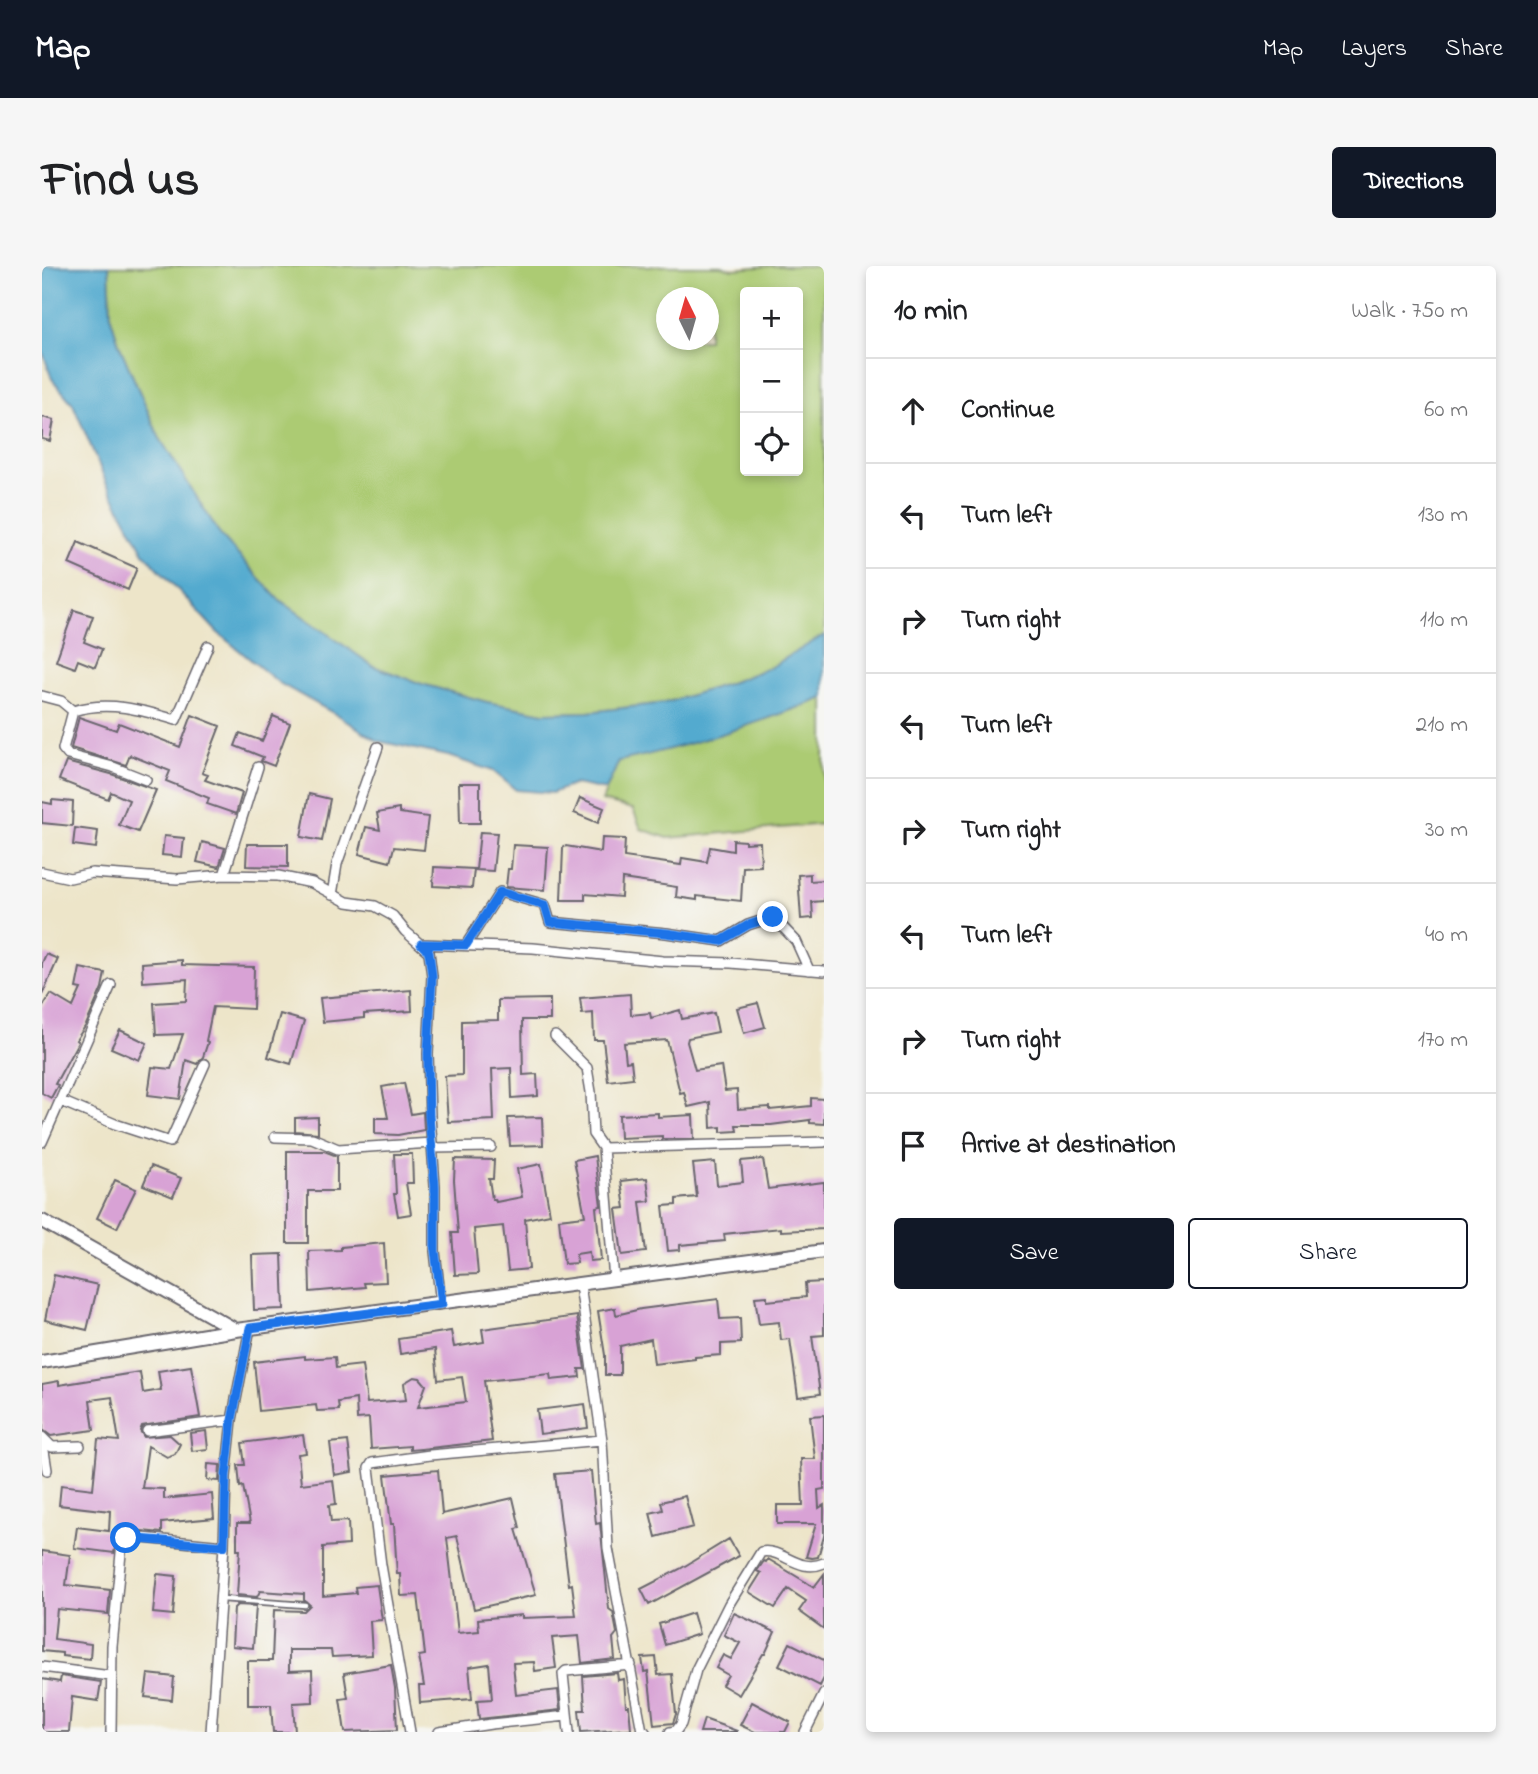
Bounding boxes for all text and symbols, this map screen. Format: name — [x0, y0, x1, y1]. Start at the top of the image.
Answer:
text: Map — [35, 25, 91, 73]
text: Map — [1263, 32, 1303, 67]
text: Layers — [1341, 32, 1407, 67]
text: Share — [1445, 32, 1503, 67]
text: Find us — [42, 146, 199, 218]
button: Directions — [1332, 147, 1496, 218]
north arrow — [656, 287, 719, 350]
map controls — [740, 287, 803, 476]
button: + — [740, 287, 803, 350]
text: 10 min — [894, 290, 967, 334]
text: Walk · 750 m — [1351, 295, 1468, 328]
button: − — [740, 350, 803, 413]
icon: ahead — [894, 392, 932, 430]
text: Continue — [961, 392, 1054, 430]
text: 60 m — [1424, 394, 1468, 427]
button: locate — [740, 413, 803, 476]
icon: left — [894, 497, 932, 535]
text: Turn left — [961, 497, 1052, 535]
text: 130 m — [1418, 499, 1468, 532]
icon: right — [894, 602, 932, 640]
text: Turn right — [961, 602, 1061, 640]
text: 110 m — [1420, 604, 1468, 637]
icon: left — [894, 707, 932, 745]
text: Turn left — [961, 707, 1052, 745]
text: 210 m — [1416, 709, 1468, 742]
icon: right — [894, 812, 932, 850]
text: Turn right — [961, 812, 1061, 850]
text: 30 m — [1425, 814, 1468, 847]
route end — [757, 901, 788, 932]
icon: left — [894, 917, 932, 955]
text: Turn left — [961, 917, 1052, 955]
text: 40 m — [1425, 919, 1468, 952]
icon: right — [894, 1022, 932, 1060]
text: Turn right — [961, 1022, 1061, 1060]
text: 170 m — [1418, 1024, 1468, 1057]
icon: arrive — [894, 1127, 932, 1165]
text: Arrive at destination — [961, 1127, 1176, 1165]
button: Save — [894, 1218, 1174, 1289]
button: Share — [1188, 1218, 1468, 1289]
route start — [110, 1522, 141, 1553]

